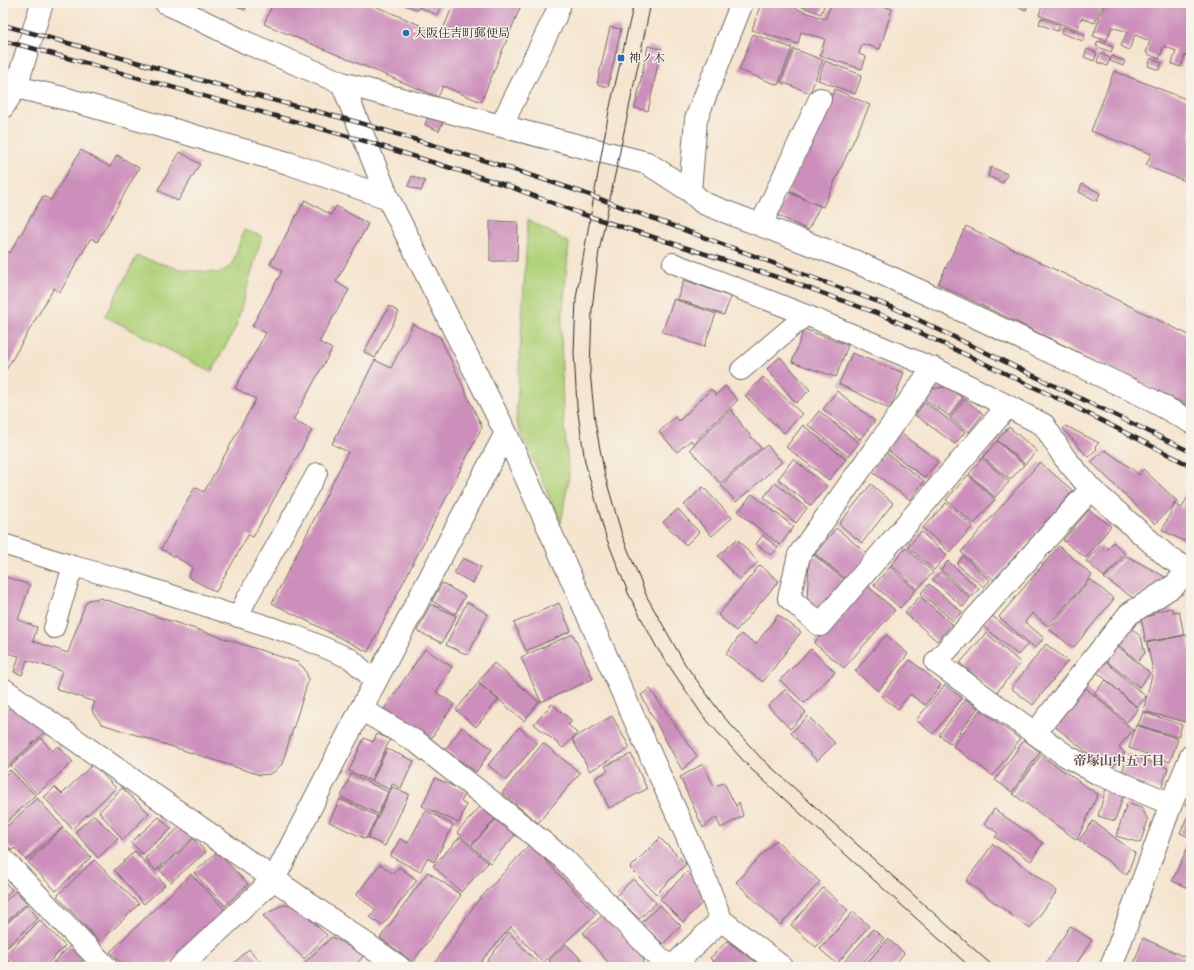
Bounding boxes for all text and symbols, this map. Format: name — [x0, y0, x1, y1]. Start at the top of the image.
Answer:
place label: 大阪住吉町郵便局 — [414, 26, 510, 40]
marker: 大阪住吉町郵便局 — [401, 28, 411, 38]
place label: 神ノ木 — [629, 51, 665, 65]
marker: 神ノ木 — [616, 53, 626, 63]
district label: 帝塚山中五丁目 — [1073, 753, 1165, 769]

